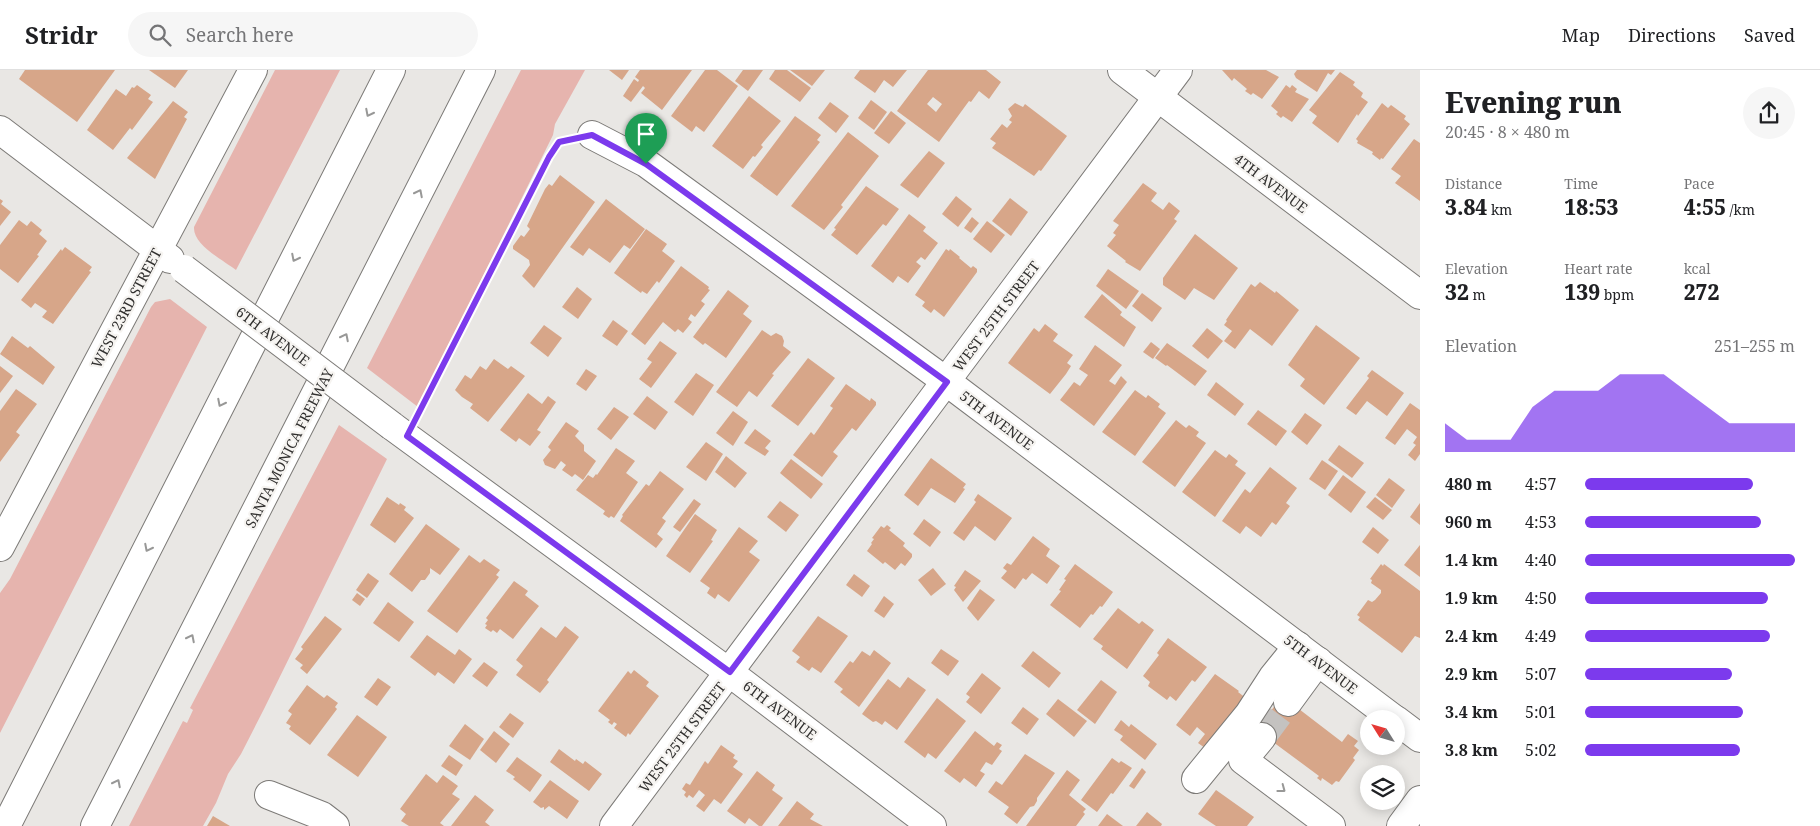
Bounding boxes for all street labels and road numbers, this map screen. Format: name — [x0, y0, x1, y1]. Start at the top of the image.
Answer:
street label: 4TH AVENUE — [1230, 149, 1312, 217]
street label: WEST 23RD STREET — [86, 245, 166, 371]
street label: WEST 25TH STREET — [948, 257, 1044, 375]
street label: 6TH AVENUE — [232, 302, 314, 370]
street label: SANTA MONICA FREEWAY — [240, 365, 338, 531]
street label: 5TH AVENUE — [956, 386, 1038, 454]
street label: 5TH AVENUE — [1280, 630, 1362, 698]
street label: 6TH AVENUE — [739, 676, 821, 744]
street label: WEST 25TH STREET — [634, 678, 730, 796]

